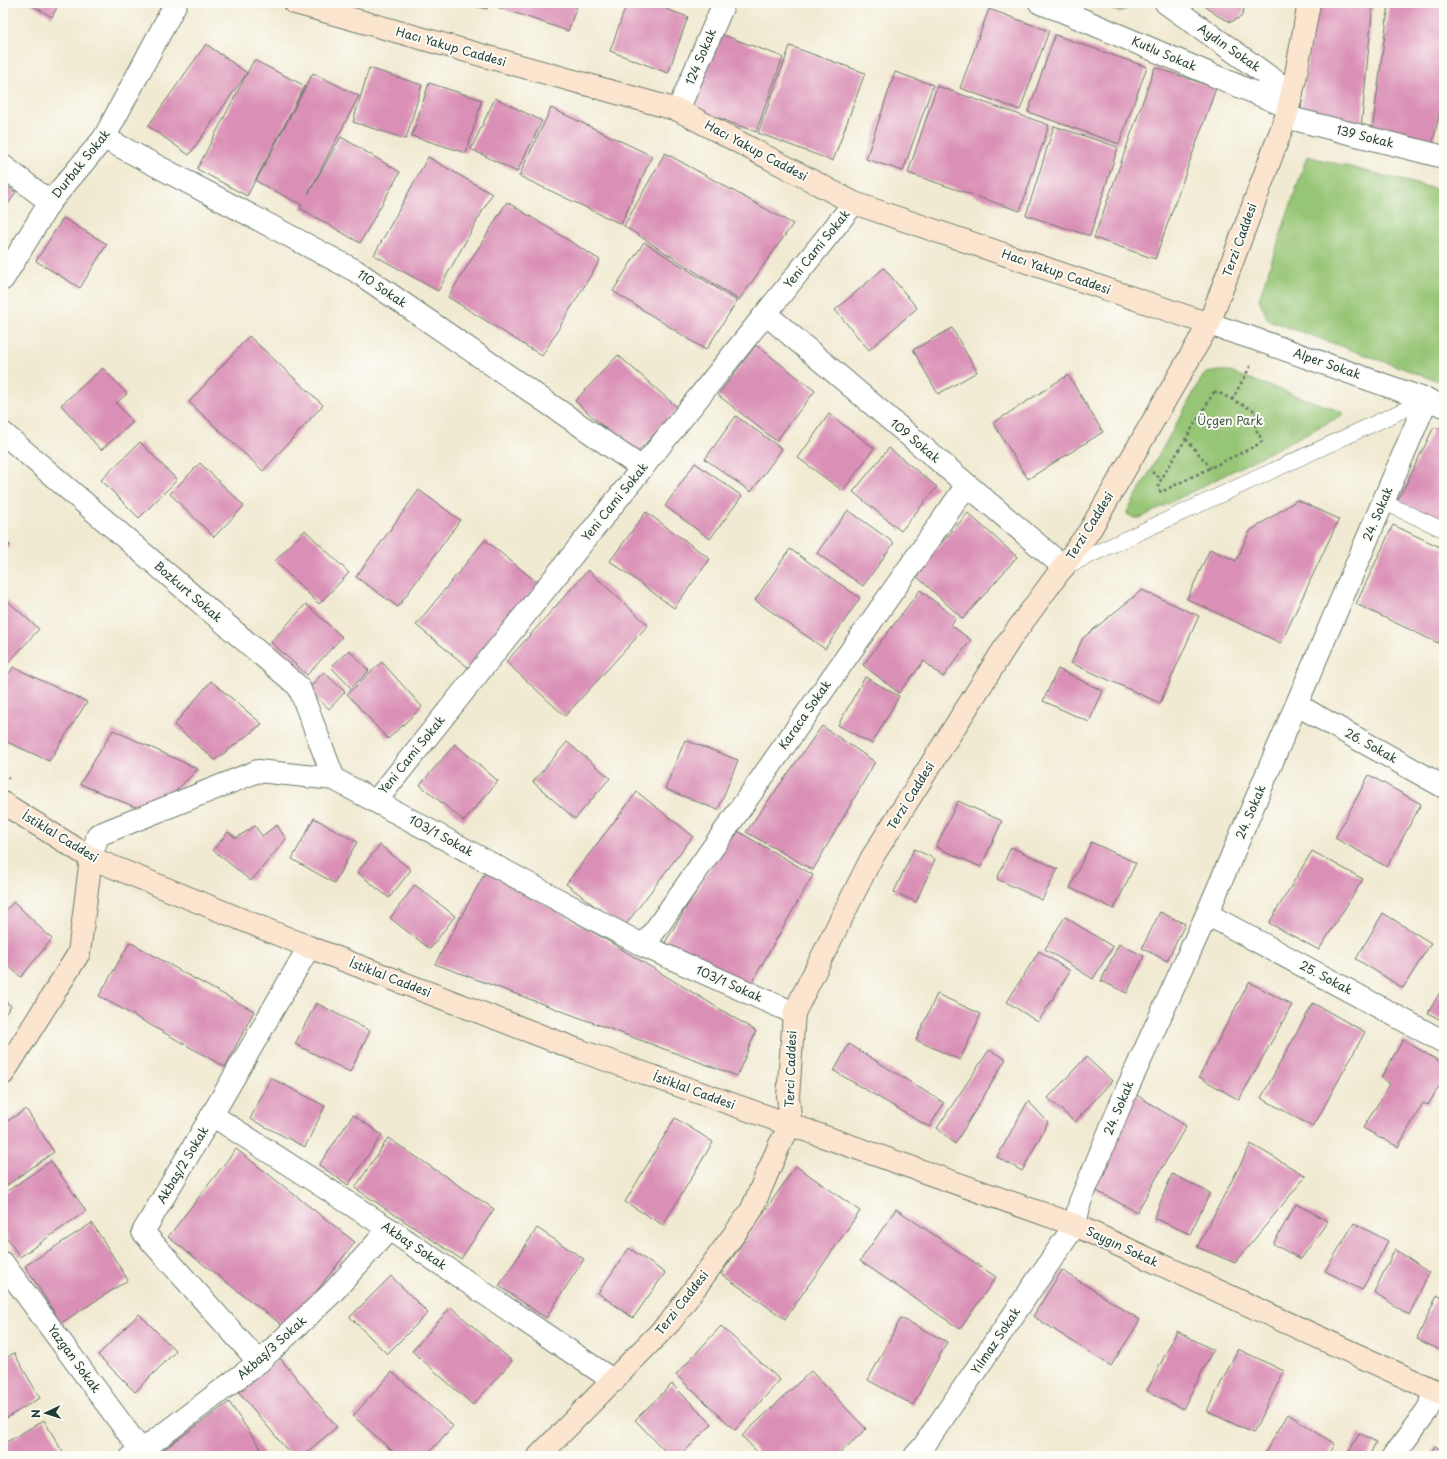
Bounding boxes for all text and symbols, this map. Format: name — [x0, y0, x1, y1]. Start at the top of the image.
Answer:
street label: Aydın Sokak — [1194, 19, 1265, 76]
street label: Hacı Yakup Caddesi — [394, 22, 509, 70]
street label: 124 Sokak — [680, 25, 720, 88]
street label: Kutlu Sokak — [1129, 31, 1200, 75]
street label: Hacı Yakup Caddesi — [702, 115, 811, 185]
street label: 139 Sokak — [1334, 120, 1396, 152]
street label: Durbak Sokak — [47, 125, 114, 202]
street label: Terzi Caddesi — [1217, 200, 1261, 279]
street label: Yeni Cami Sokak — [779, 205, 854, 292]
street label: Hacı Yakup Caddesi — [1000, 244, 1113, 298]
street label: 110 Sokak — [354, 265, 411, 312]
street label: Alper Sokak — [1291, 343, 1364, 383]
park label: Üçgen Park — [1197, 411, 1263, 429]
street label: 109 Sokak — [887, 414, 945, 467]
street label: Yeni Cami Sokak — [577, 458, 652, 545]
street label: 24. Sokak — [1358, 484, 1397, 544]
street label: Terzi Caddesi — [1061, 488, 1117, 563]
street label: Bozkurt Sokak — [151, 556, 227, 626]
street label: Karaca Sokak — [773, 676, 835, 753]
street label: Yeni Cami Sokak — [374, 711, 449, 798]
street label: 26. Sokak — [1342, 723, 1401, 767]
street label: Terzi Caddesi — [882, 758, 938, 833]
street label: 24. Sokak — [1231, 782, 1270, 842]
street label: İstiklal Caddesi — [19, 806, 102, 866]
street label: 103/1 Sokak — [406, 810, 477, 860]
street label: İstiklal Caddesi — [347, 953, 434, 1001]
street label: 25. Sokak — [1297, 956, 1356, 999]
street label: 103/1 Sokak — [693, 960, 766, 1006]
street label: Terci Caddesi — [780, 1030, 800, 1108]
street label: İstiklal Caddesi — [651, 1067, 738, 1113]
street label: 24. Sokak — [1099, 1078, 1138, 1138]
street label: Akbaş/2 Sokak — [152, 1122, 212, 1207]
street label: Akbaş Sokak — [378, 1217, 451, 1274]
street label: Saygın Sokak — [1083, 1221, 1162, 1271]
street label: Terzi Caddesi — [650, 1266, 712, 1338]
street label: Yılmaz Sokak — [966, 1303, 1024, 1378]
street label: Akbaş/3 Sokak — [233, 1311, 310, 1383]
street label: Yazgan Sokak — [44, 1321, 106, 1396]
north arrow — [26, 1393, 66, 1433]
text: N — [27, 1409, 44, 1419]

